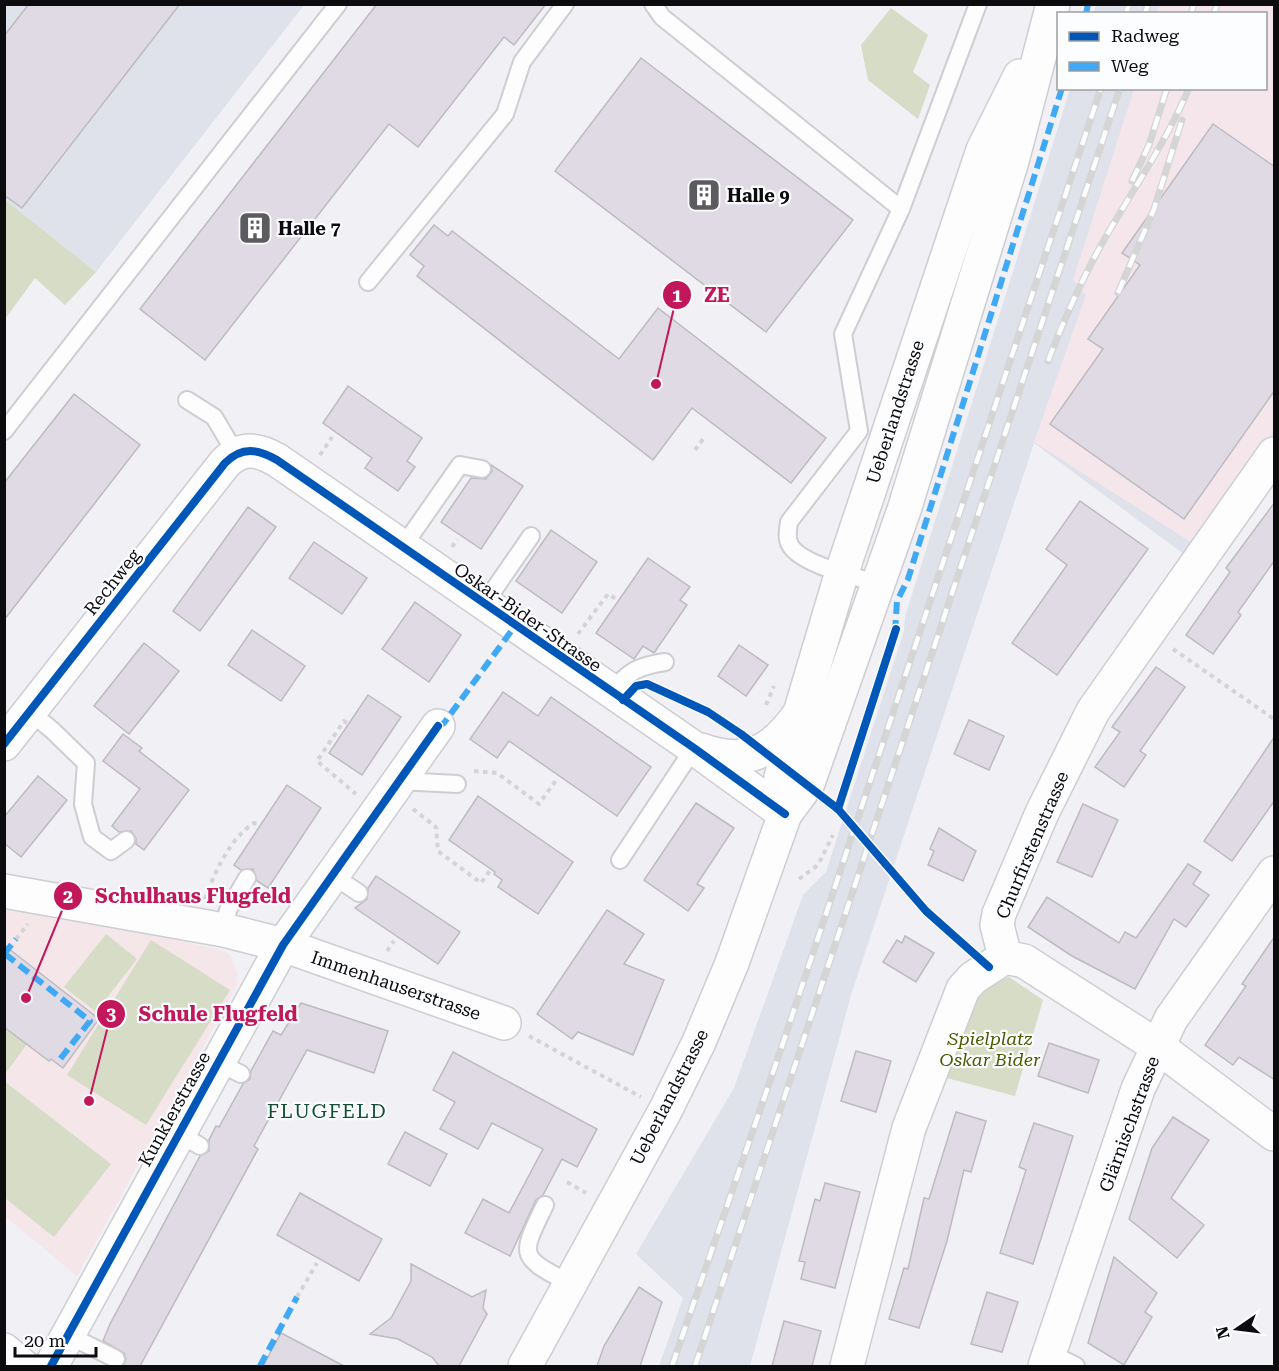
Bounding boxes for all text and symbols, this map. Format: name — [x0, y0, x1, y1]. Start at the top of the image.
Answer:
legend — [1057, 12, 1267, 90]
text: Radweg — [1111, 25, 1180, 46]
text: Weg — [1111, 55, 1149, 76]
building icon: Halle 9 — [686, 177, 722, 213]
place label: Halle 9 — [727, 185, 789, 206]
building icon: Halle 7 — [237, 210, 273, 246]
place label: Halle 7 — [278, 218, 340, 239]
callout: ZE — [662, 276, 742, 314]
text: ZE — [704, 283, 730, 307]
text: 1 — [672, 285, 682, 306]
street label: Ueberlandstrasse — [862, 337, 928, 487]
street label: Rechweg — [80, 544, 145, 619]
street label: Oskar-Bider-Strasse — [450, 558, 606, 676]
street label: Churfirstenstrasse — [991, 768, 1073, 922]
callout: Schulhaus Flugfeld — [53, 877, 303, 915]
text: Schulhaus Flugfeld — [95, 884, 292, 908]
text: 2 — [63, 886, 73, 907]
street label: Immenhauserstrasse — [308, 946, 484, 1024]
callout: Schule Flugfeld — [96, 995, 310, 1033]
text: Schule Flugfeld — [138, 1002, 298, 1026]
text: 3 — [106, 1003, 116, 1024]
street label: Ueberlandstrasse — [626, 1025, 712, 1169]
park label: Spielplatz Oskar Bider — [940, 1028, 1041, 1070]
street label: Kunklerstrasse — [134, 1048, 214, 1170]
street label: Glärnischstrasse — [1095, 1053, 1163, 1195]
district label: FLUGFELD — [267, 1099, 387, 1123]
north arrow — [1207, 1299, 1267, 1359]
scale bar — [15, 1320, 96, 1358]
text: N — [1212, 1324, 1234, 1341]
text: 20 m — [24, 1330, 65, 1351]

